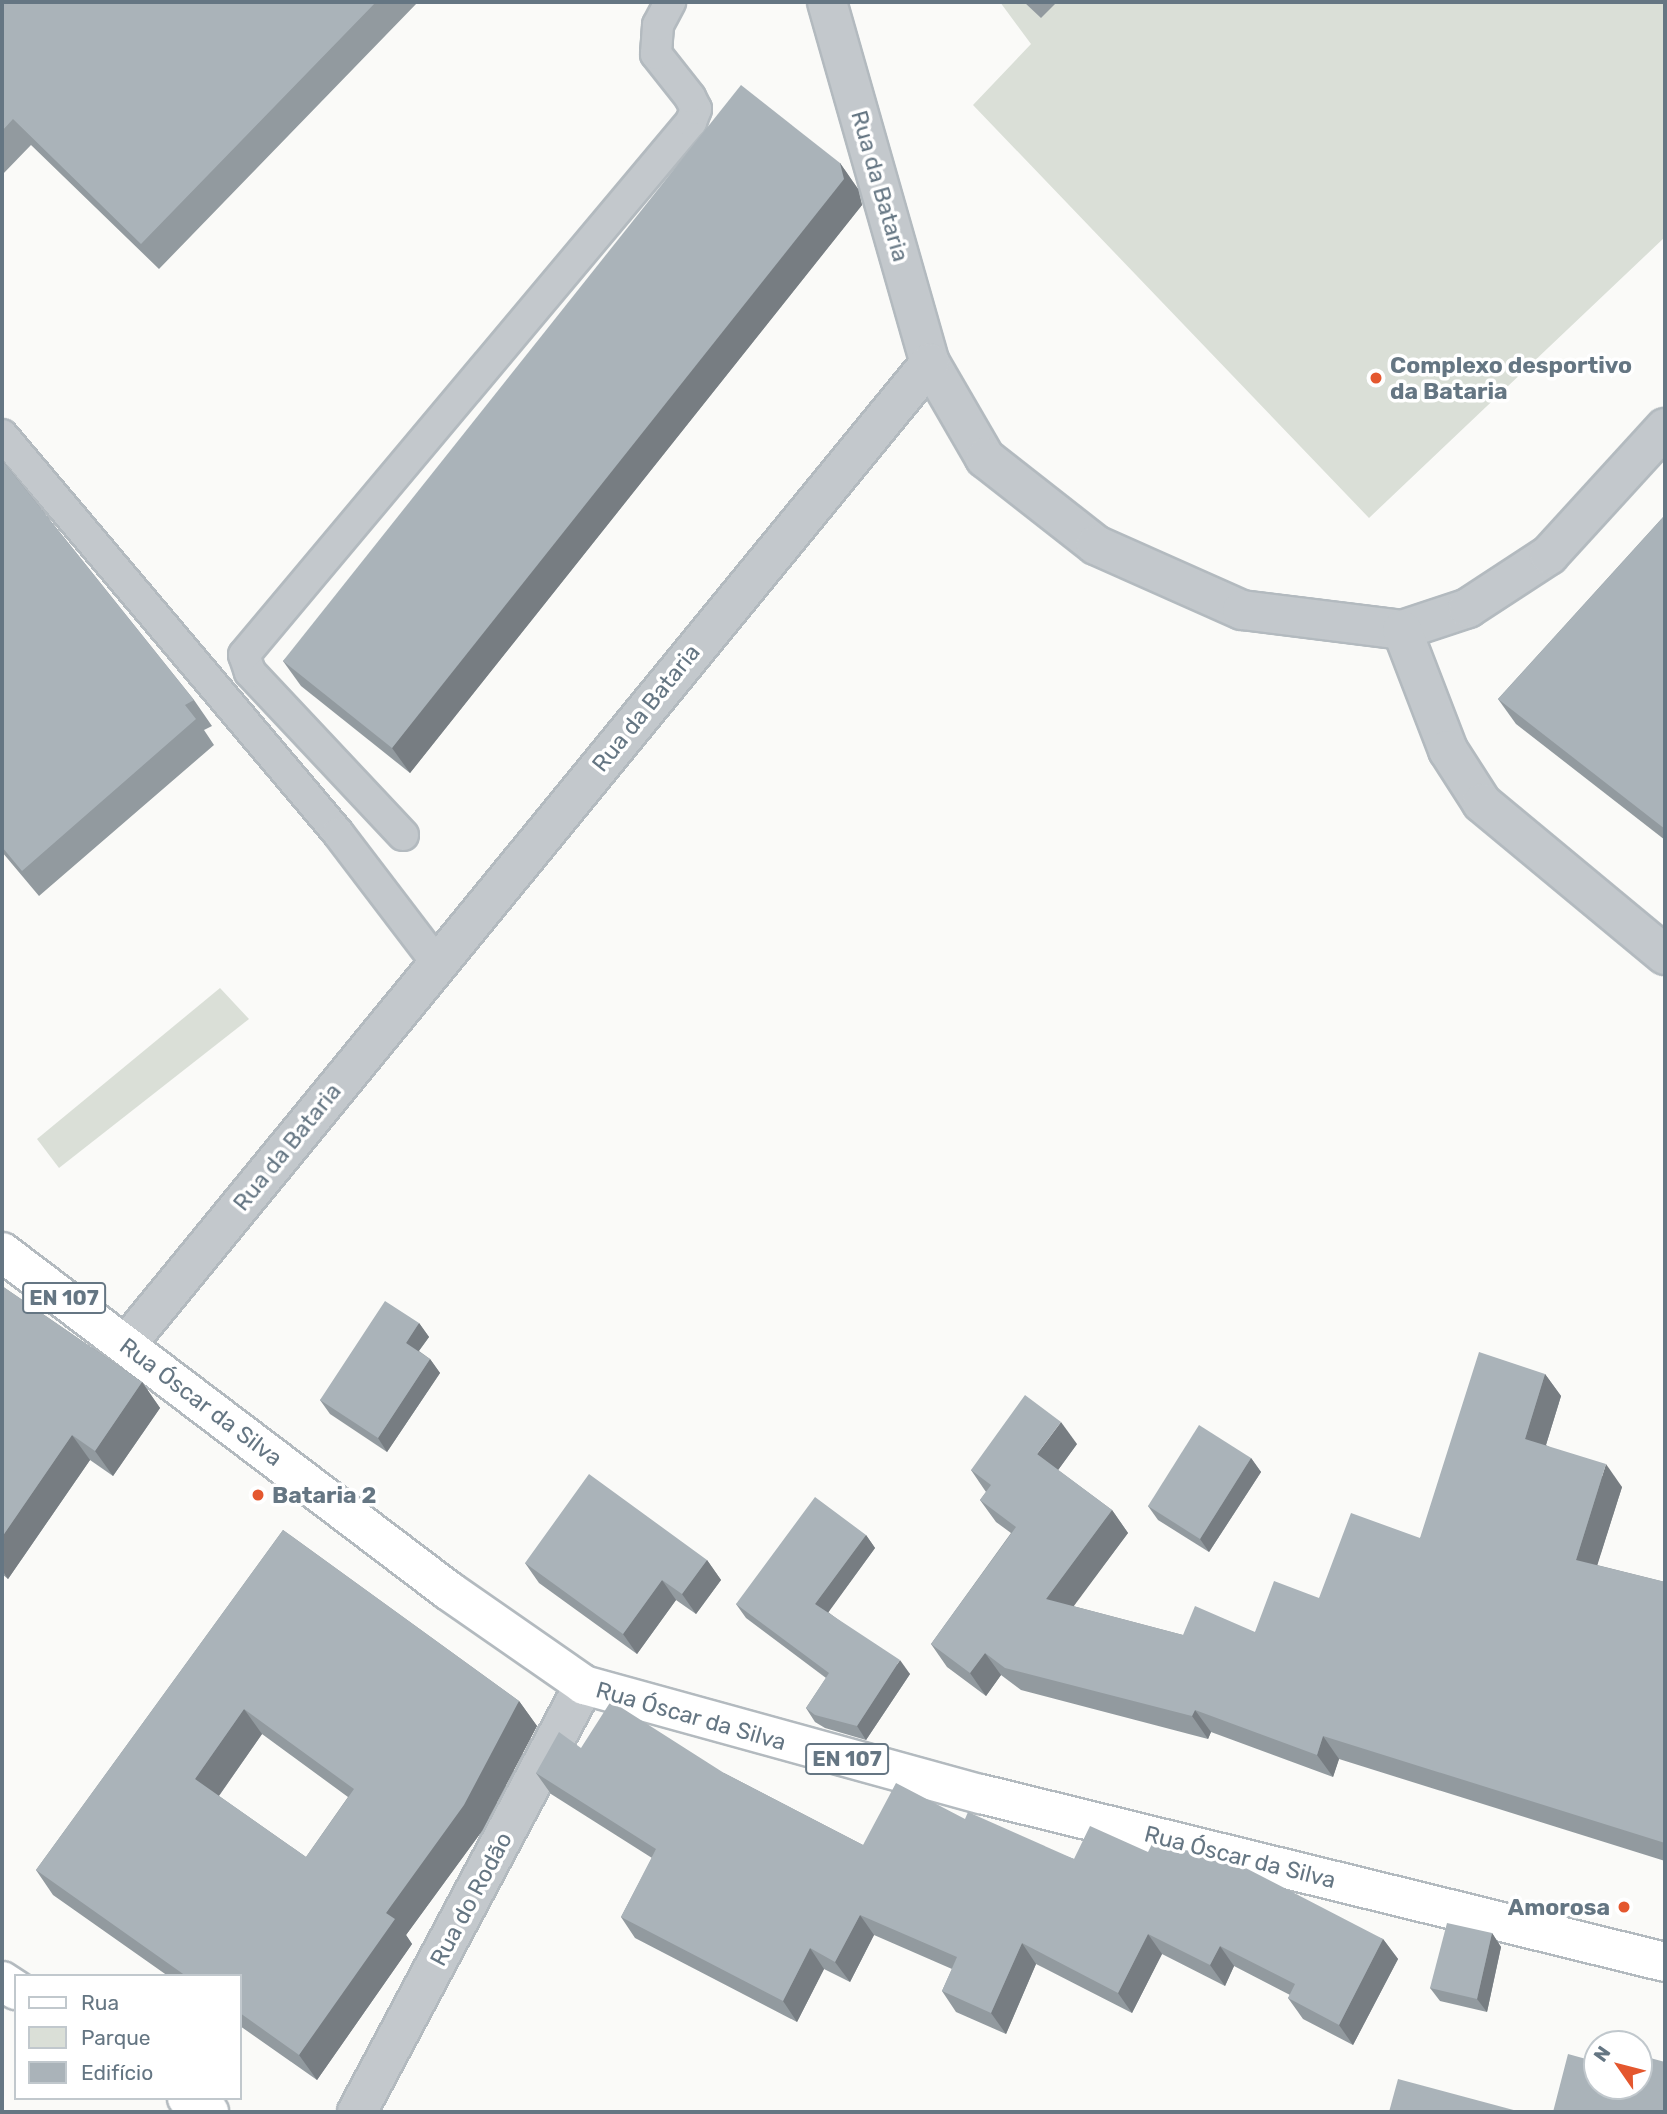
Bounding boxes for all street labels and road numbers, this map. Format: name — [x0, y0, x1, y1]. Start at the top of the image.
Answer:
street label: Rua da Bataria — [845, 107, 915, 265]
street label: Rua da Bataria — [586, 639, 706, 777]
street label: Rua da Bataria — [227, 1078, 347, 1216]
road number: EN 107 — [22, 1280, 106, 1316]
street label: Rua Óscar da Silva — [114, 1332, 288, 1472]
street label: Rua Óscar da Silva — [593, 1676, 789, 1756]
road number: EN 107 — [805, 1742, 889, 1776]
street label: Rua Óscar da Silva — [1141, 1820, 1339, 1894]
street label: Rua do Rodão — [424, 1827, 518, 1971]

